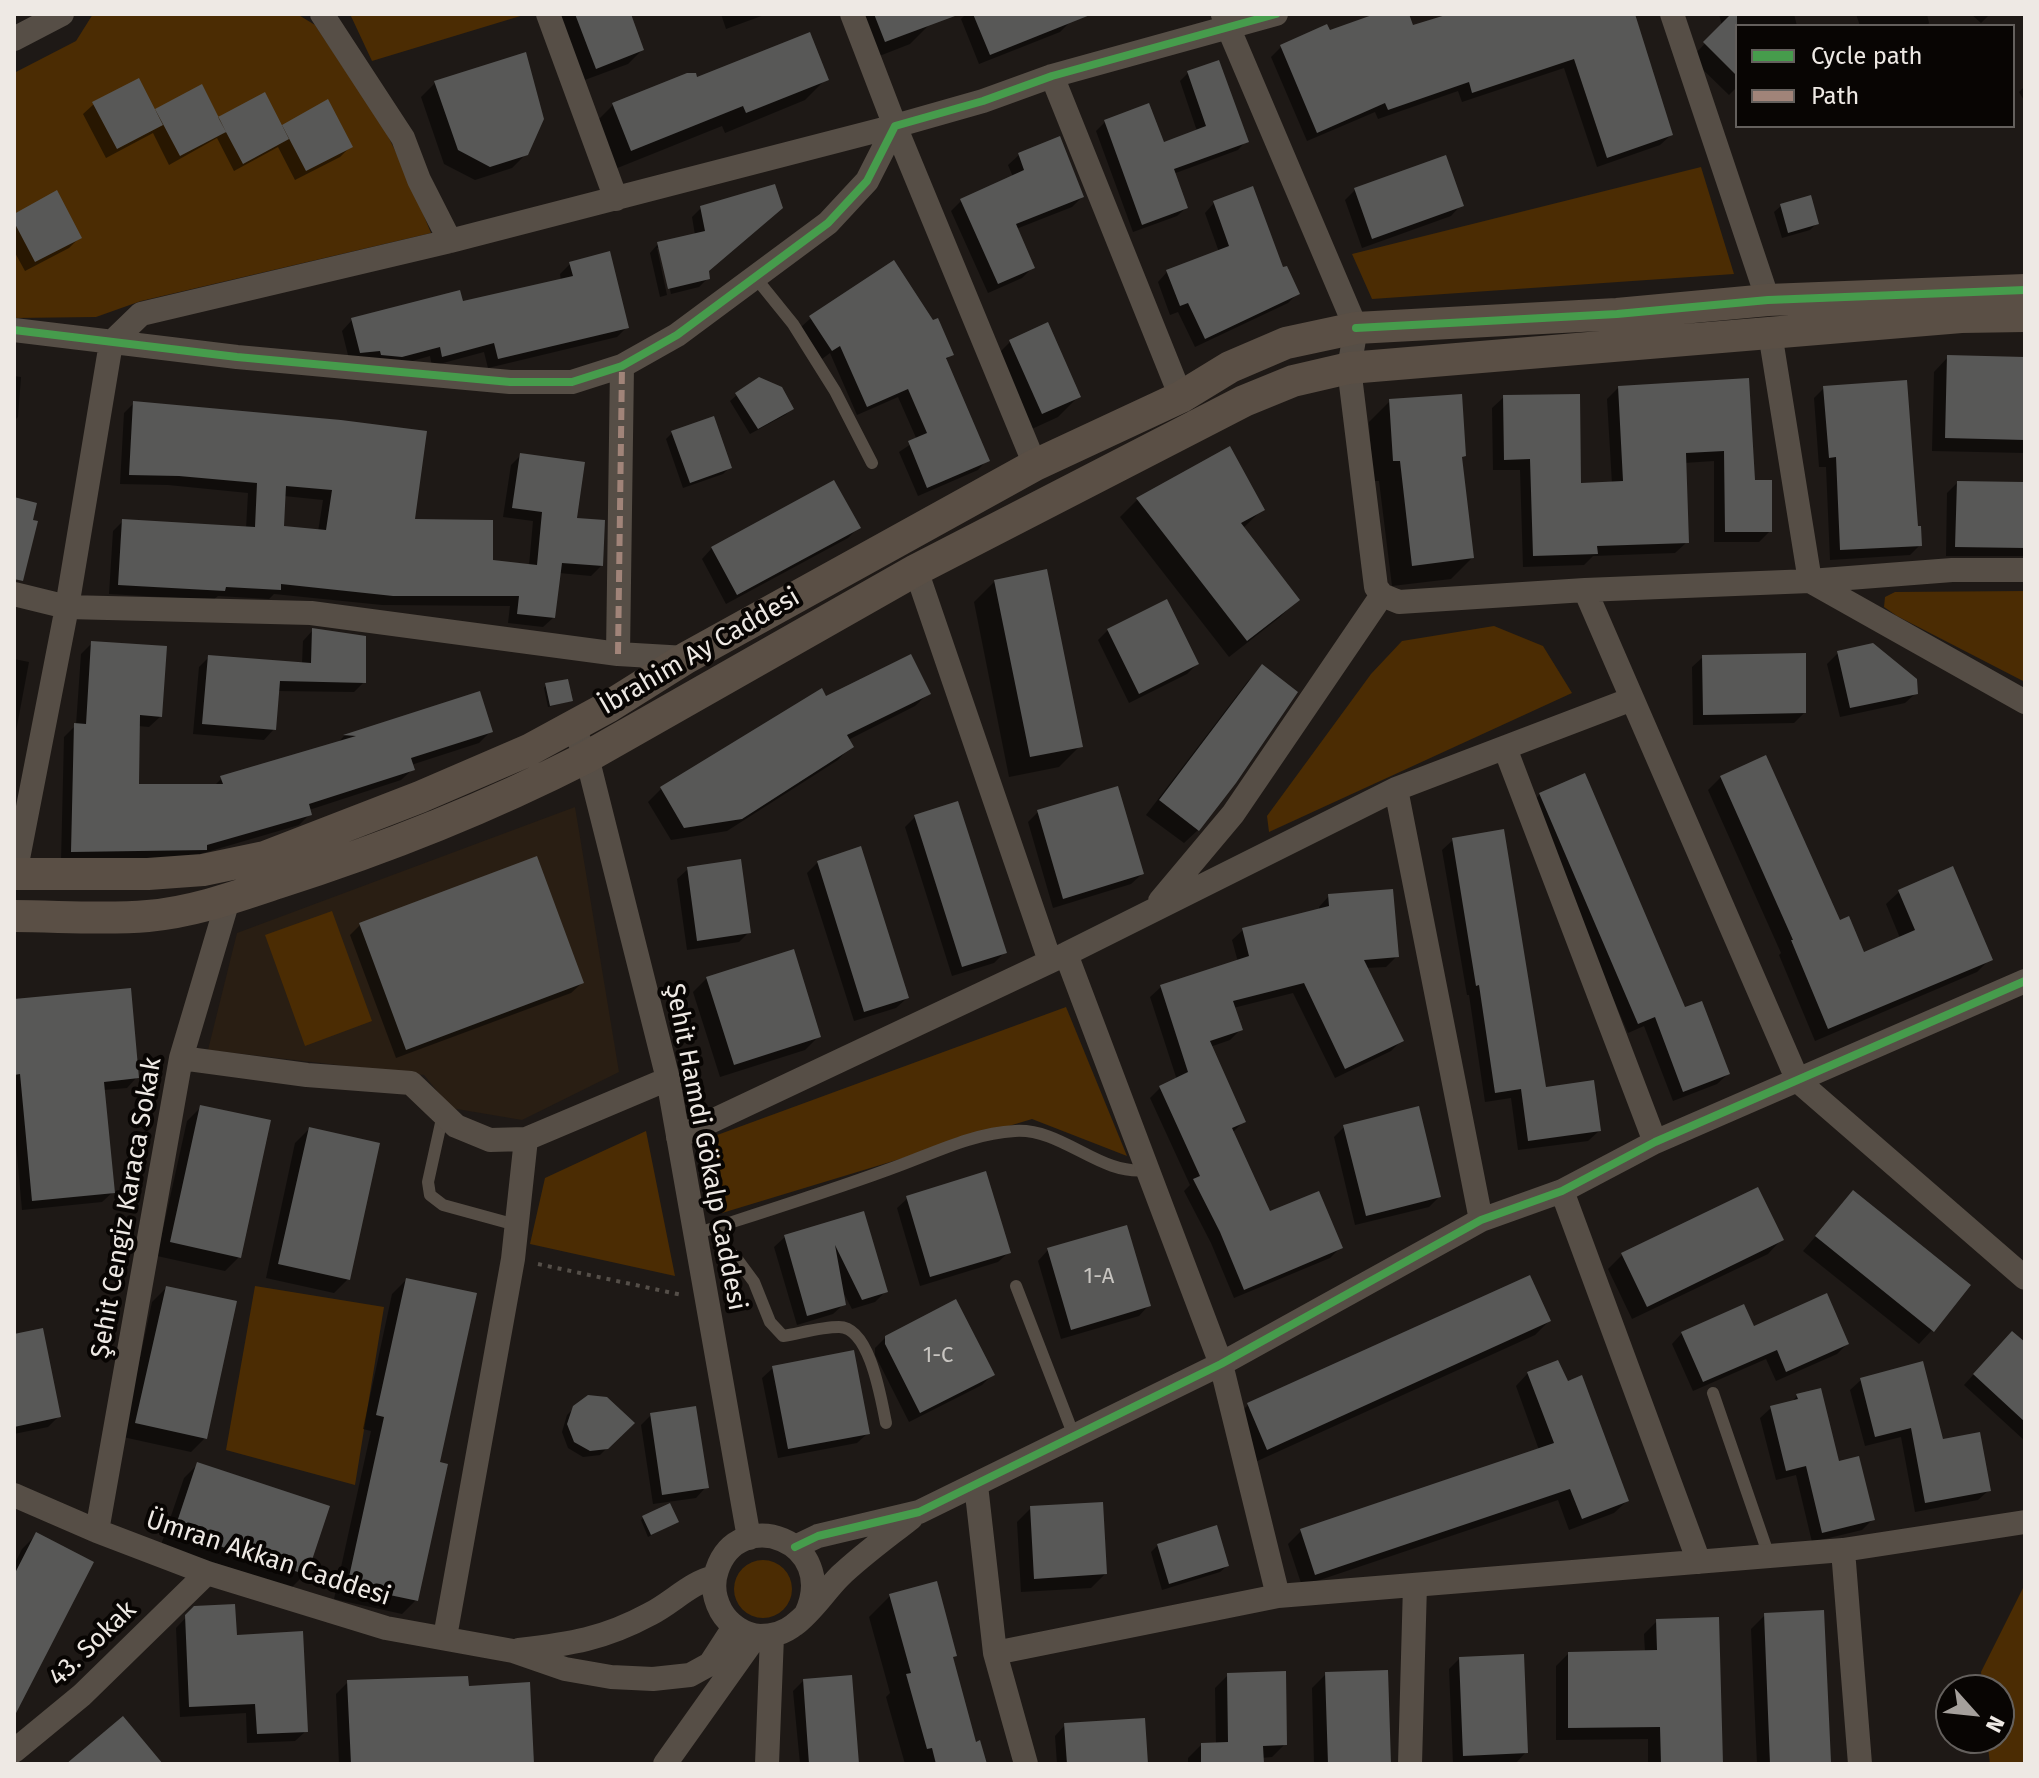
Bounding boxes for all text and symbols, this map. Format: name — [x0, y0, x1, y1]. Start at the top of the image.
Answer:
legend — [1735, 24, 2015, 128]
text: Cycle path — [1811, 42, 1923, 70]
text: Path — [1811, 82, 1859, 110]
street label: İbrahim Ay Caddesi — [594, 582, 806, 722]
street label: Şehit Hamdi Gökalp Caddesi — [658, 981, 752, 1313]
street label: Şehit Cengiz Karaca Sokak — [85, 1055, 169, 1361]
house number: 1-A — [1084, 1264, 1114, 1290]
house number: 1-C — [923, 1343, 953, 1369]
street label: Ümran Akkan Caddesi — [142, 1505, 394, 1613]
street label: 43. Sokak — [43, 1595, 143, 1693]
north arrow — [1935, 1674, 2015, 1754]
text: N — [1980, 1712, 2010, 1737]

